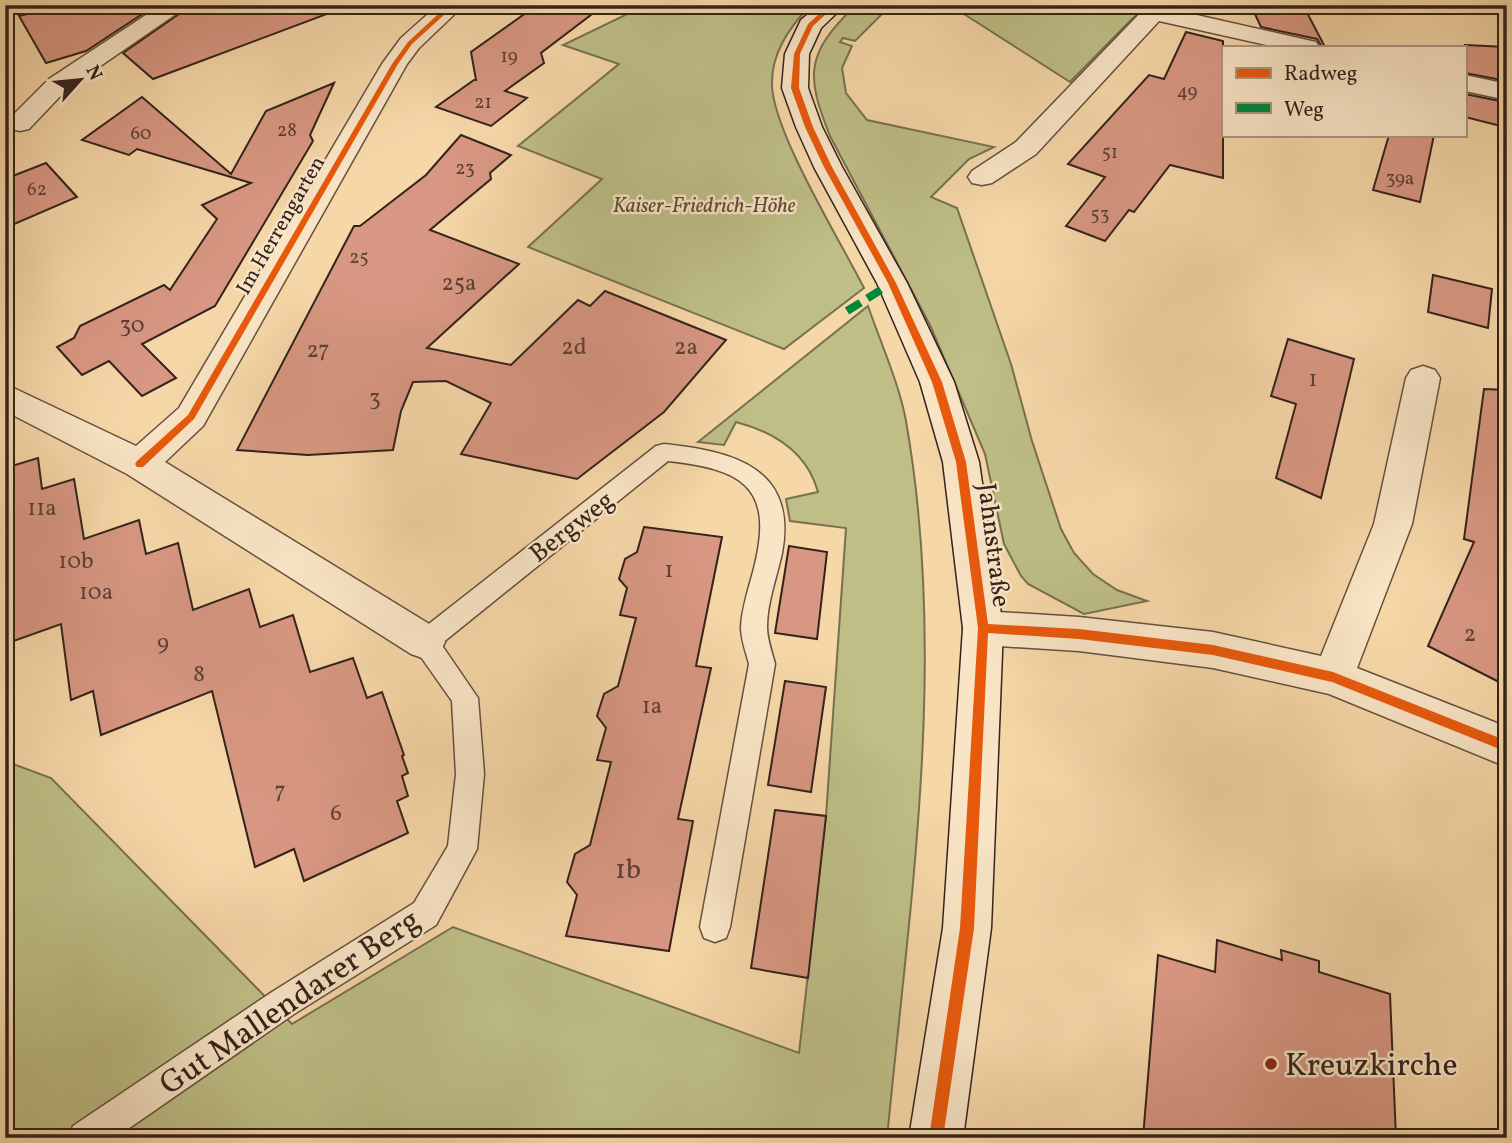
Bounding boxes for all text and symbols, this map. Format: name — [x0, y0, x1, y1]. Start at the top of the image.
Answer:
house number: 19 — [500, 44, 518, 70]
north arrow — [46, 46, 116, 116]
legend — [1222, 46, 1466, 136]
text: Radweg — [1284, 60, 1357, 89]
text: N — [79, 61, 108, 85]
house number: 49 — [1177, 79, 1197, 105]
house number: 21 — [474, 90, 492, 116]
text: Weg — [1284, 96, 1324, 125]
house number: 28 — [277, 118, 297, 144]
house number: 60 — [130, 121, 152, 147]
house number: 51 — [1102, 140, 1118, 166]
street label: Im Herrengarten — [230, 151, 333, 300]
house number: 23 — [455, 156, 475, 182]
house number: 39a — [1386, 166, 1414, 192]
house number: 62 — [27, 177, 47, 203]
park label: Kaiser-Friedrich-Höhe — [613, 192, 796, 221]
house number: 53 — [1091, 202, 1109, 228]
house number: 25 — [349, 245, 369, 271]
house number: 25a — [442, 268, 476, 300]
house number: 30 — [119, 310, 145, 342]
house number: 2d — [561, 332, 587, 364]
house number: 2a — [674, 332, 698, 364]
house number: 27 — [307, 335, 329, 367]
house number: 1 — [1309, 364, 1317, 396]
house number: 3 — [369, 383, 381, 415]
street label: Jahnstraße — [968, 481, 1018, 609]
street label: Bergweg — [522, 483, 622, 572]
house number: 11a — [27, 493, 57, 525]
house number: 10b — [58, 546, 94, 578]
house number: 1 — [665, 555, 673, 587]
house number: 10a — [79, 577, 113, 609]
house number: 2 — [1464, 619, 1476, 651]
house number: 9 — [157, 628, 169, 660]
house number: 8 — [193, 659, 205, 691]
house number: 1a — [642, 691, 662, 723]
house number: 7 — [274, 776, 286, 808]
house number: 6 — [330, 798, 342, 830]
house number: 1b — [615, 851, 641, 890]
street label: Gut Mallendarer Berg — [152, 900, 430, 1107]
place label: Kreuzkirche — [1285, 1045, 1458, 1089]
marker: Kreuzkirche — [1263, 1056, 1279, 1072]

